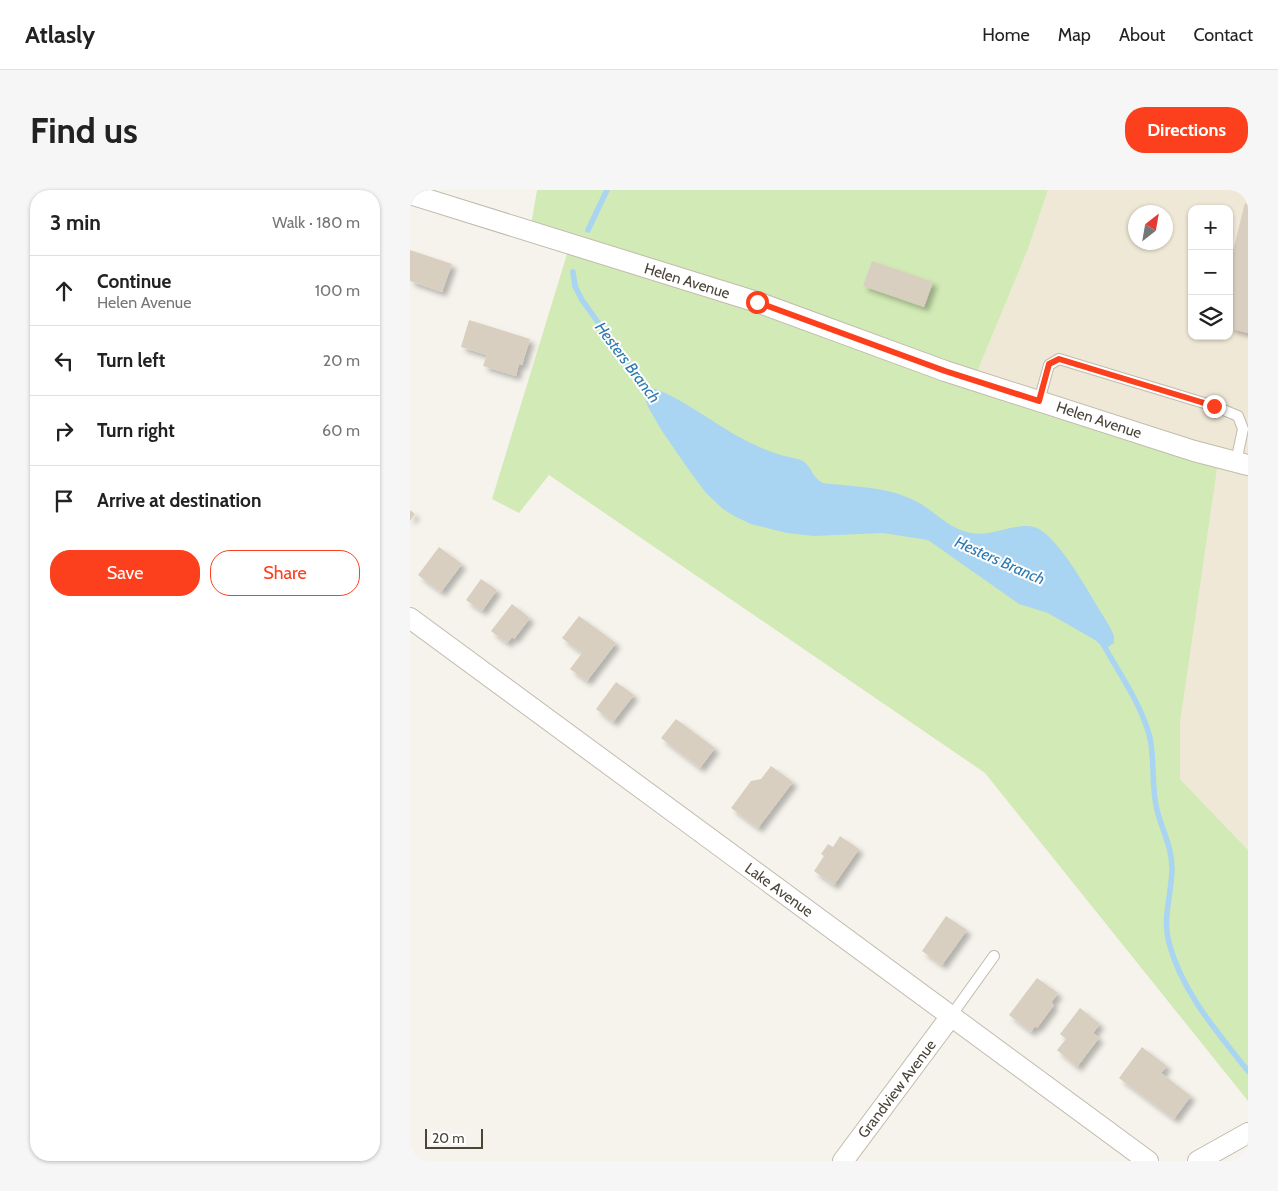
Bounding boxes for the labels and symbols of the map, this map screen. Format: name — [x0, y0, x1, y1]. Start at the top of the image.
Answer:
north arrow — [1128, 205, 1173, 250]
street label: Helen Avenue — [642, 259, 732, 303]
route start — [746, 291, 769, 314]
water label: Hesters Branch — [591, 318, 664, 407]
route end — [1203, 395, 1226, 418]
street label: Helen Avenue — [1054, 398, 1144, 442]
water label: Hesters Branch — [952, 532, 1048, 589]
street label: Lake Avenue — [741, 859, 817, 921]
street label: Grandview Avenue — [854, 1036, 940, 1142]
scale bar — [425, 1126, 482, 1149]

